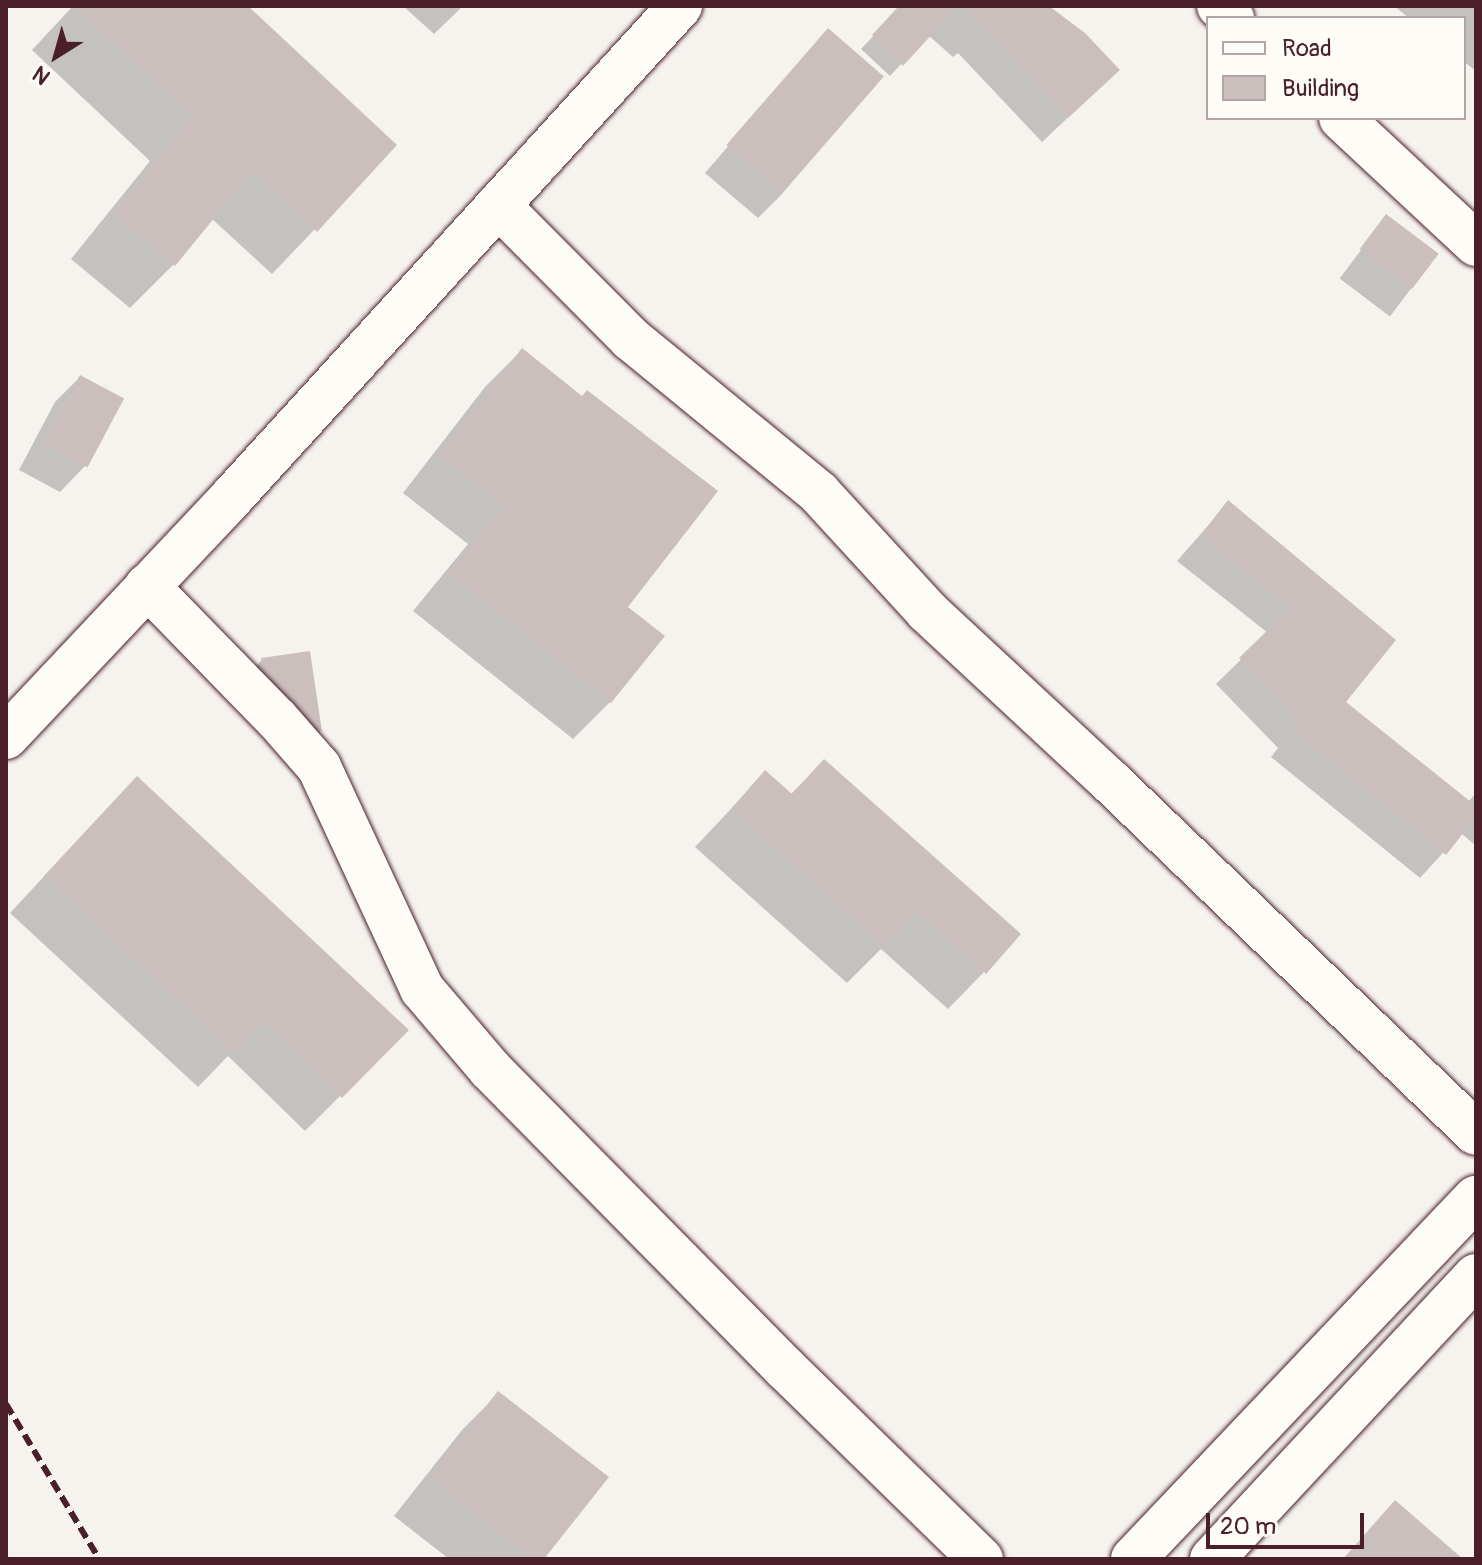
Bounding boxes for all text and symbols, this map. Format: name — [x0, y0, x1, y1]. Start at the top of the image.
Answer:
north arrow — [16, 16, 96, 96]
legend — [1206, 16, 1466, 120]
text: Road — [1282, 34, 1332, 63]
text: N — [27, 60, 56, 91]
text: Building — [1282, 74, 1359, 103]
scale bar — [1210, 1497, 1368, 1547]
text: 20 m — [1220, 1512, 1276, 1541]

